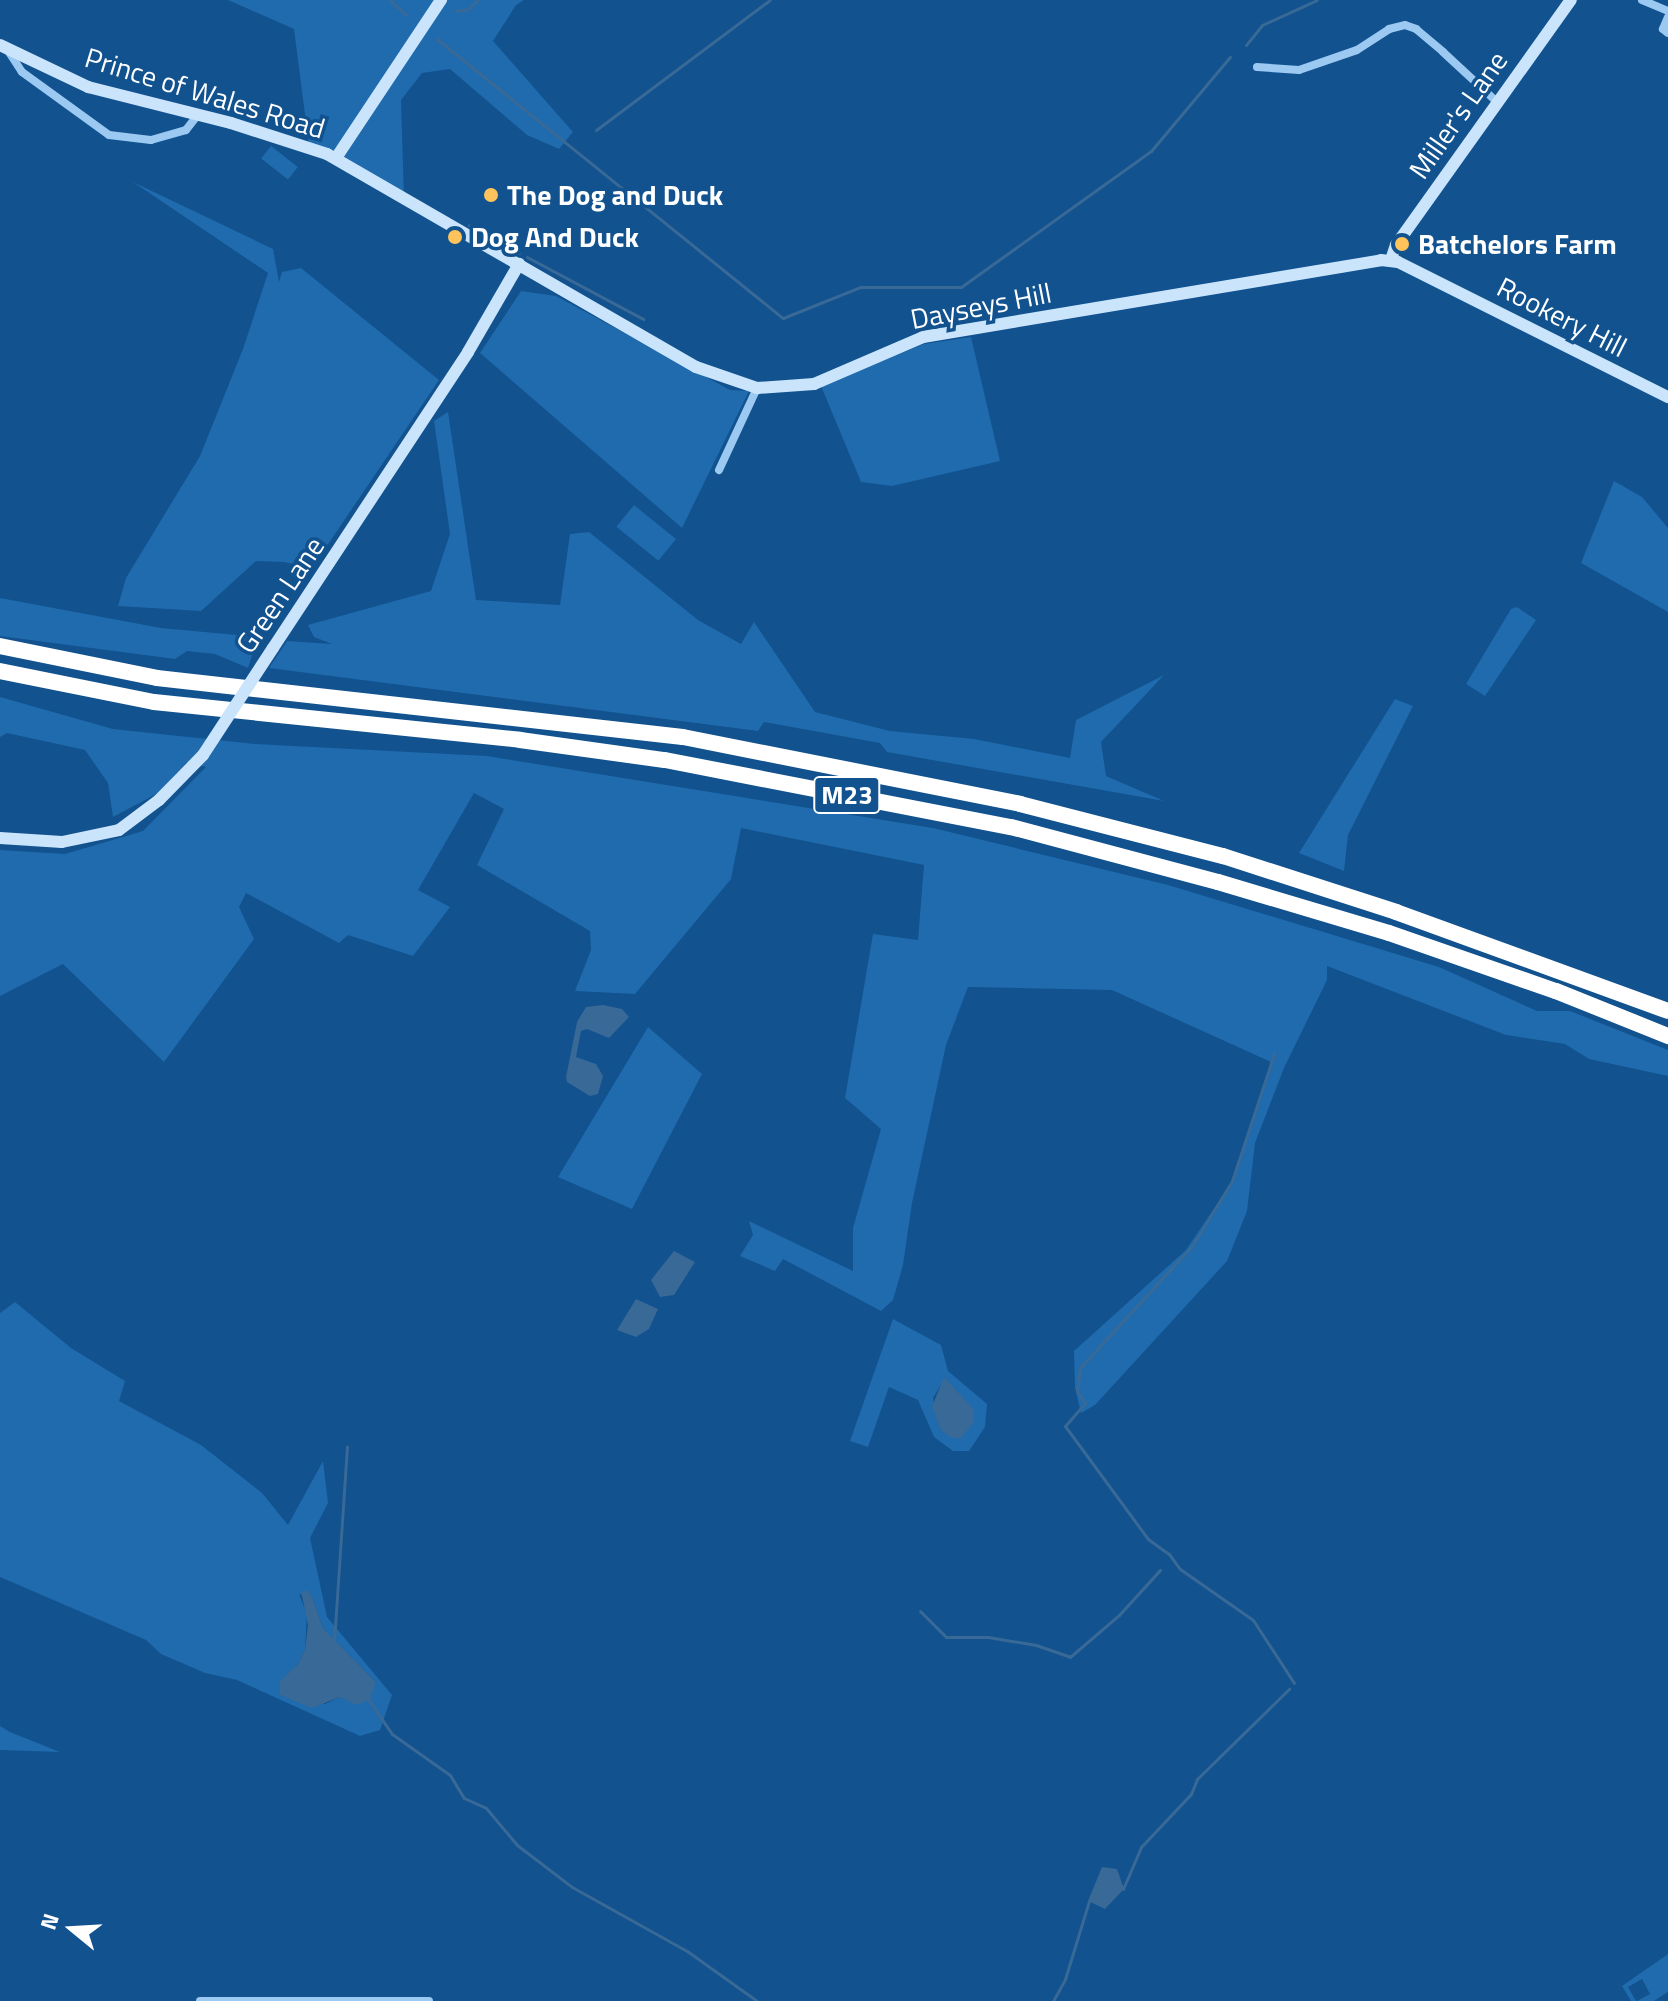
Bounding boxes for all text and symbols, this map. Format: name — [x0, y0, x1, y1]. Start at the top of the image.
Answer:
street label: Prince of Wales Road — [81, 41, 329, 145]
street label: Miller's Lane — [1402, 45, 1514, 185]
place label: The Dog and Duck — [507, 178, 723, 212]
marker: The Dog and Duck — [482, 186, 500, 204]
place label: Dog And Duck — [471, 220, 639, 254]
place label: Batchelors Farm — [1418, 227, 1617, 261]
marker: Dog And Duck — [446, 228, 464, 246]
marker: Batchelors Farm — [1393, 235, 1411, 253]
street label: Rookery Hill — [1492, 270, 1632, 364]
street label: Dayseys Hill — [908, 276, 1054, 336]
street label: Green Lane — [229, 531, 331, 659]
road number: M23 — [813, 773, 881, 817]
north arrow — [32, 1889, 112, 1969]
text: N — [31, 1909, 68, 1934]

